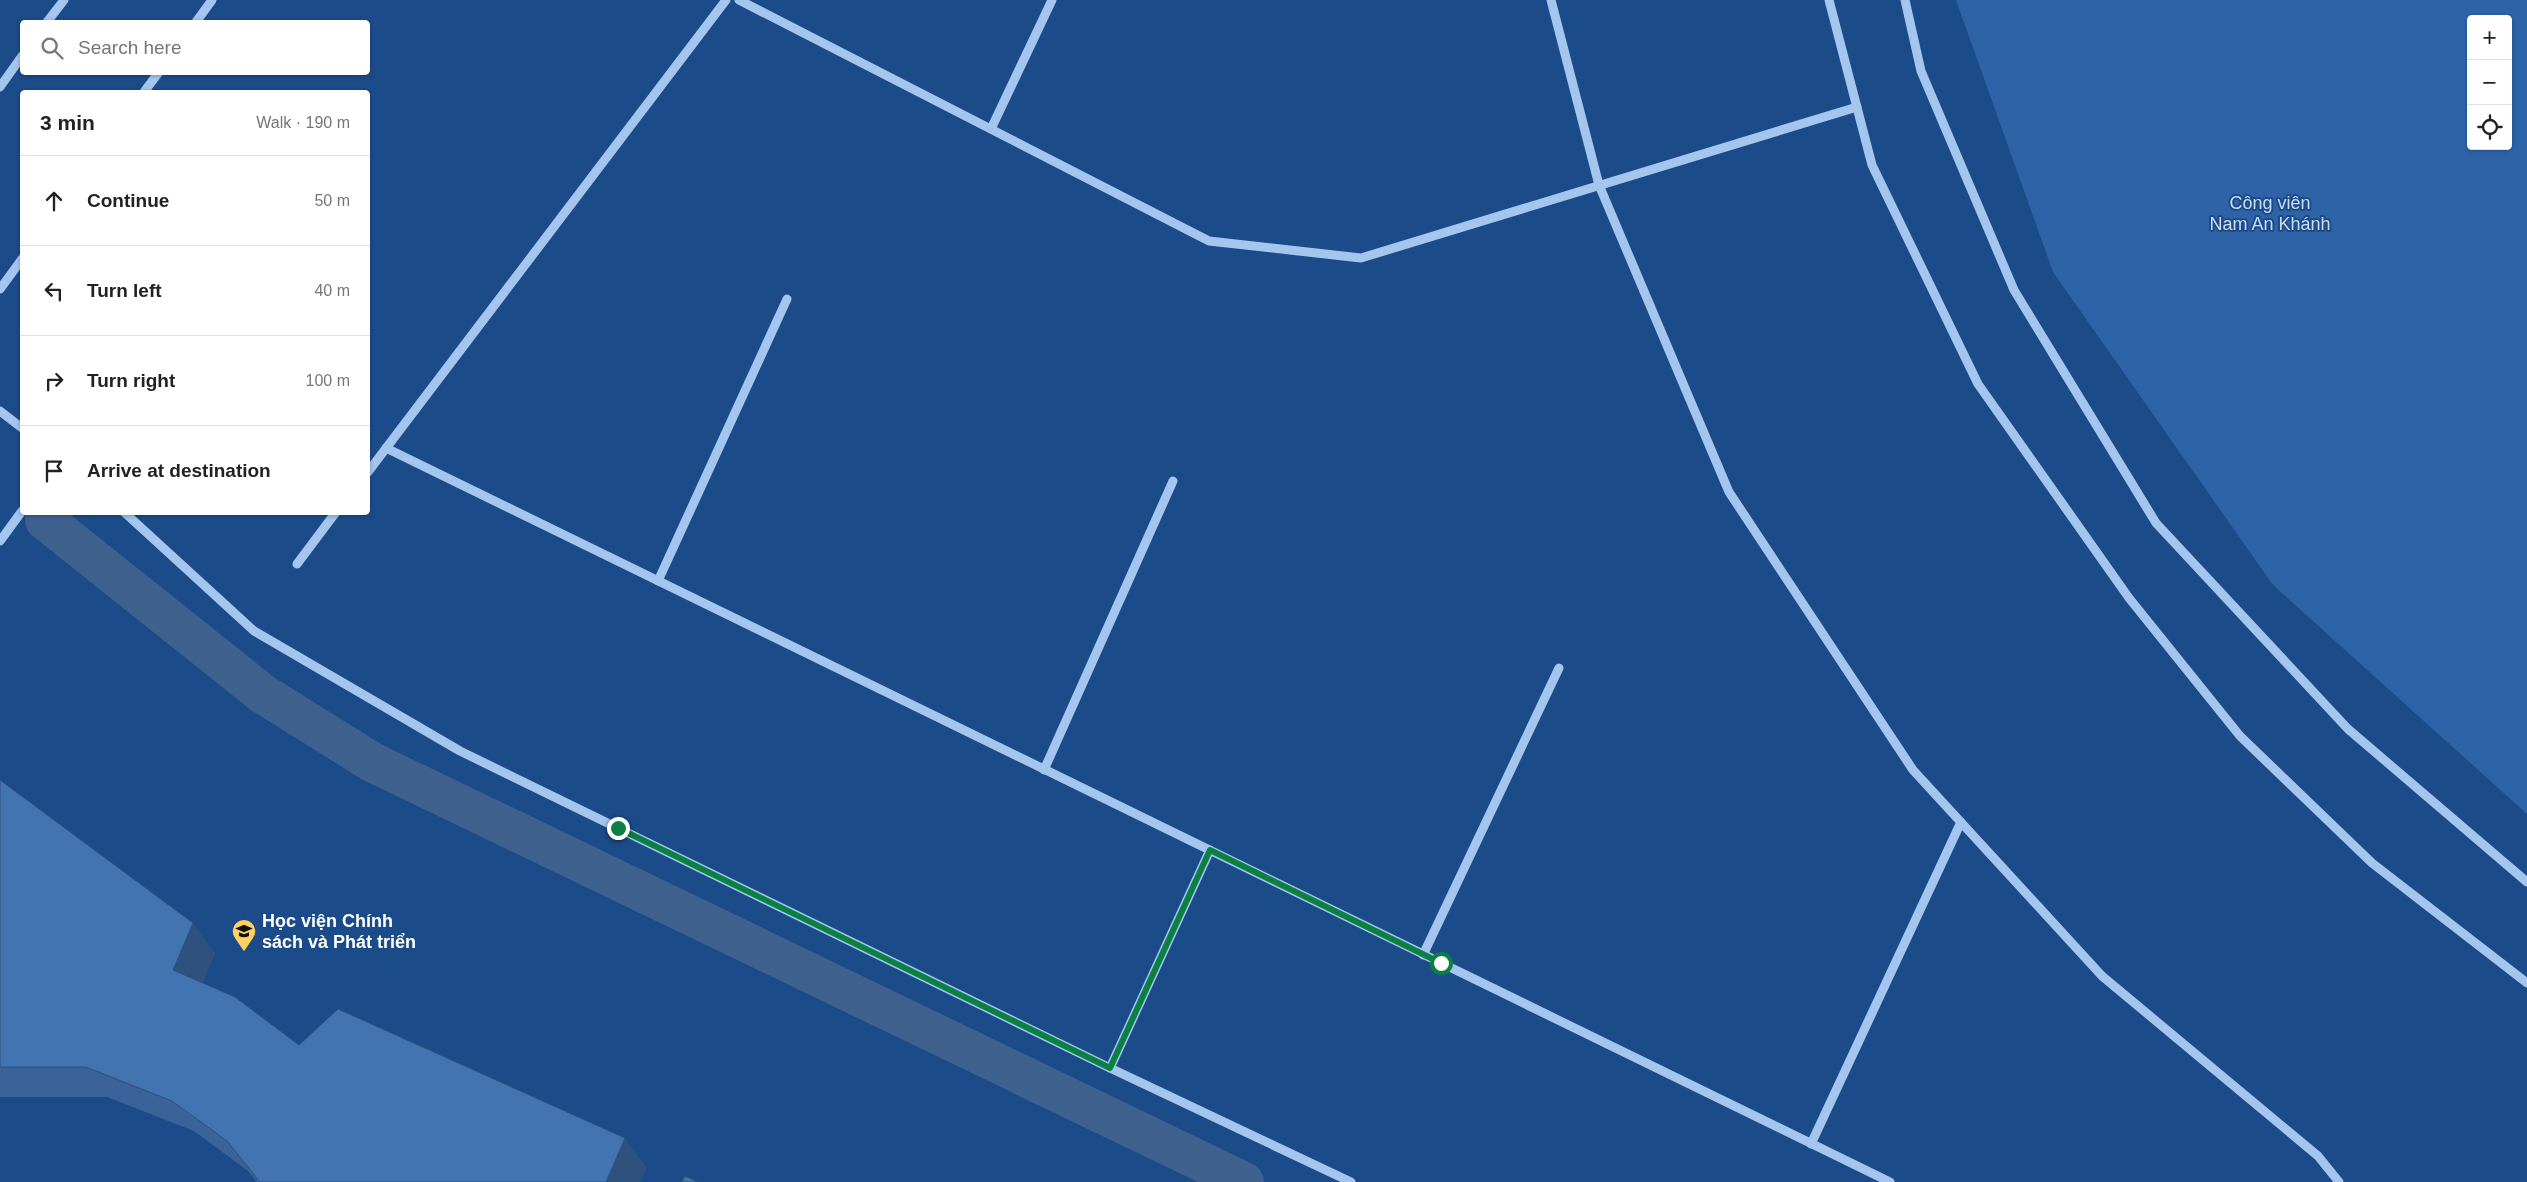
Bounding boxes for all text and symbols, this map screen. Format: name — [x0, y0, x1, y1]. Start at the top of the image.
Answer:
map controls — [2467, 15, 2512, 150]
button: + — [2467, 15, 2512, 60]
search box — [20, 20, 370, 75]
icon: search — [38, 34, 66, 62]
text: Search here — [78, 37, 182, 58]
button: − — [2467, 60, 2512, 105]
button: locate — [2467, 105, 2512, 150]
text: 3 min — [40, 111, 95, 134]
text: Walk · 190 m — [256, 114, 350, 131]
icon: ahead — [40, 187, 68, 215]
text: Continue — [87, 190, 169, 211]
text: 50 m — [314, 192, 350, 209]
park label: Công viên Nam An Khánh — [2209, 193, 2331, 234]
icon: left — [40, 277, 68, 305]
text: Turn left — [87, 280, 162, 301]
text: 40 m — [314, 282, 350, 299]
icon: right — [40, 367, 68, 395]
text: Turn right — [87, 370, 175, 391]
text: 100 m — [306, 372, 350, 389]
icon: arrive — [40, 457, 68, 485]
text: Arrive at destination — [87, 460, 271, 481]
route end — [607, 817, 630, 840]
place label: Học viện Chính sách và Phát triển — [262, 911, 416, 952]
school or university icon: Học viện Chính sách và Phát triển — [231, 918, 257, 952]
route start — [1430, 952, 1453, 975]

